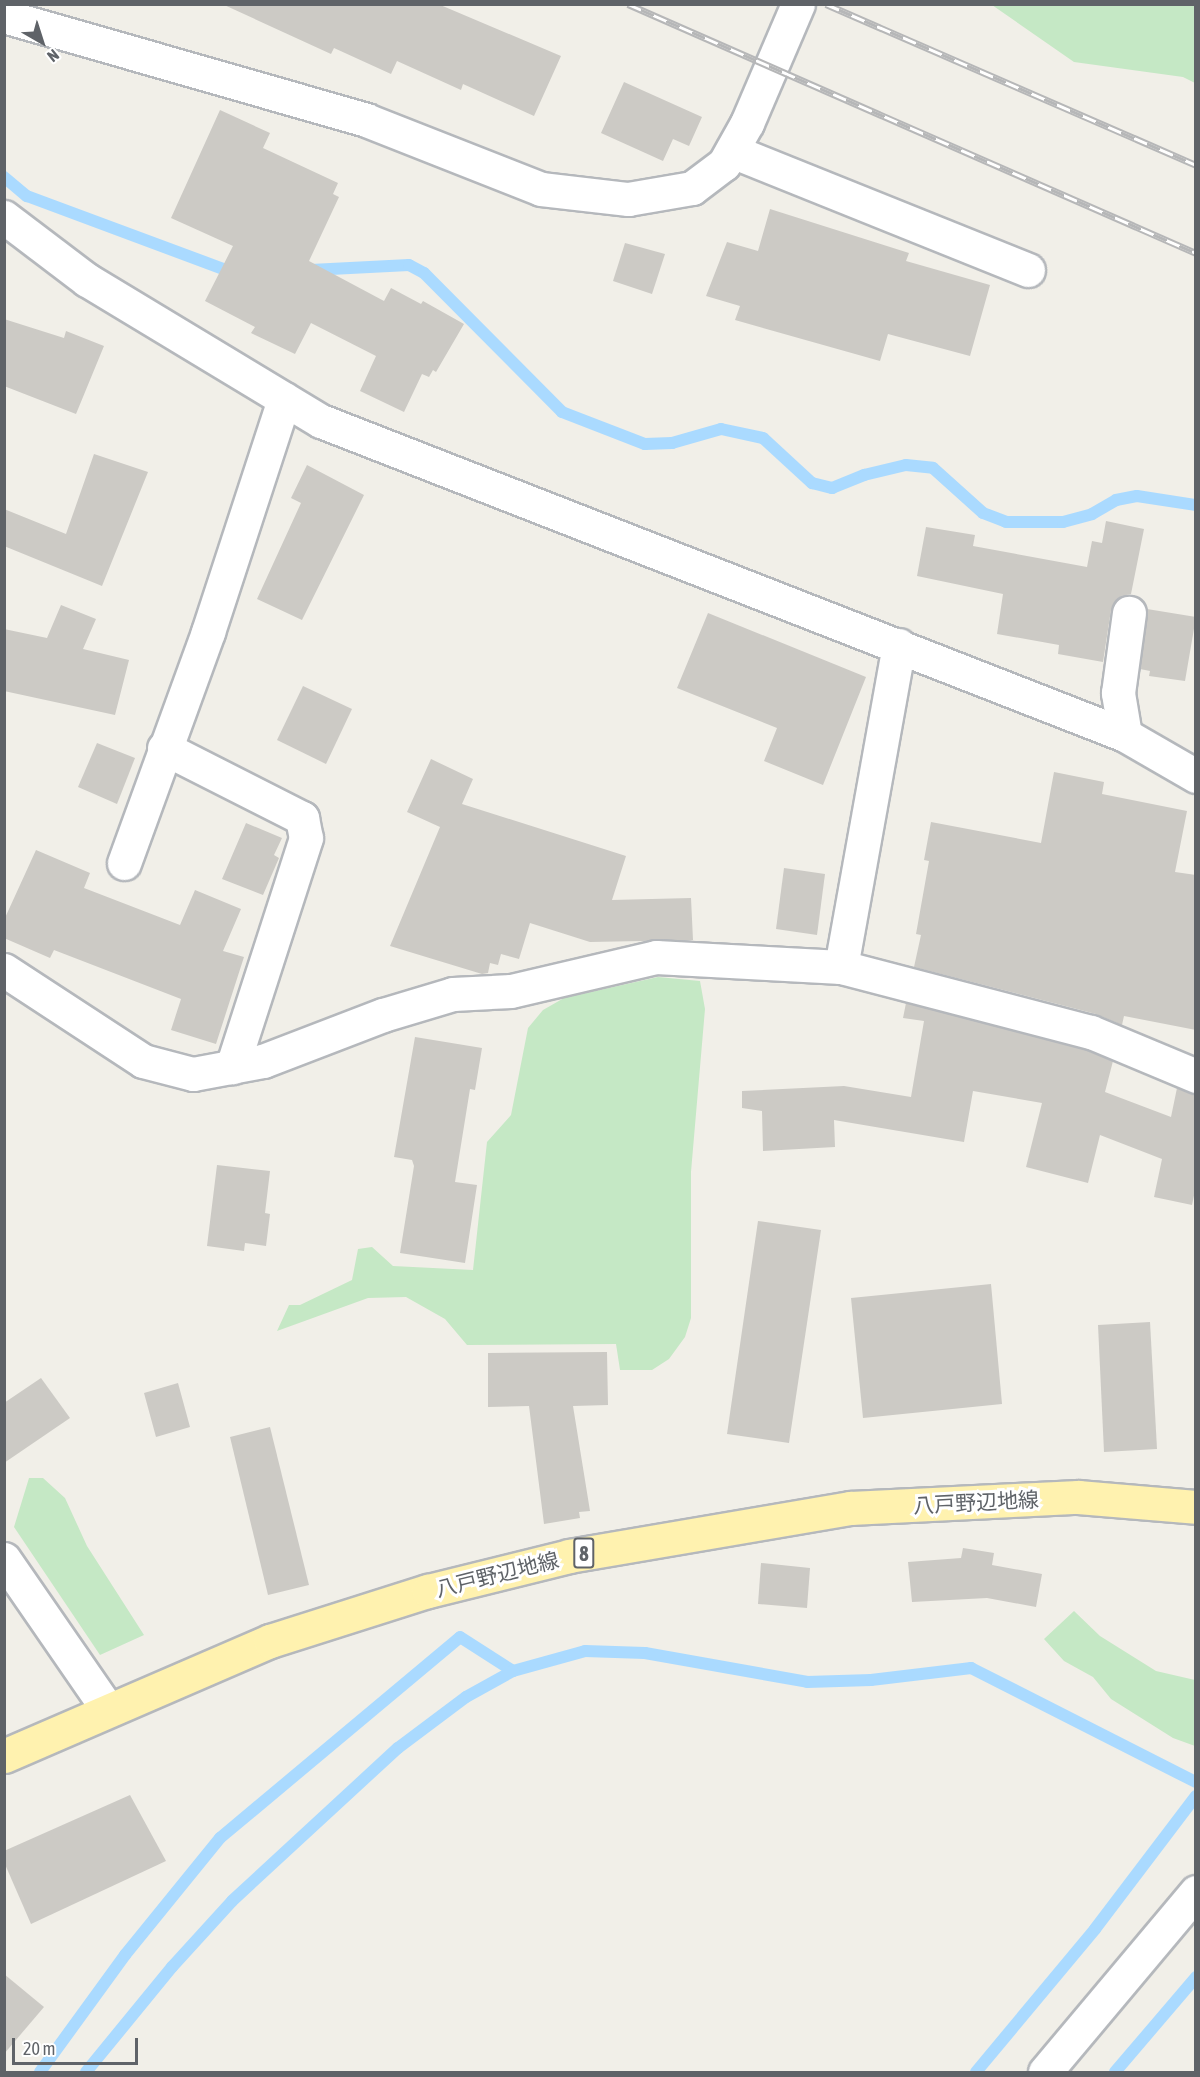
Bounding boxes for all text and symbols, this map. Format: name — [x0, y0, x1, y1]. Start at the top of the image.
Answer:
north arrow — [12, 12, 72, 72]
text: N — [44, 46, 63, 66]
street label: 八戸野辺地線 — [912, 1486, 1040, 1518]
road number: 8 — [572, 1536, 596, 1570]
street label: 八戸野辺地線 — [433, 1547, 561, 1601]
scale bar — [15, 2026, 141, 2064]
text: 20 m — [23, 2038, 55, 2059]

